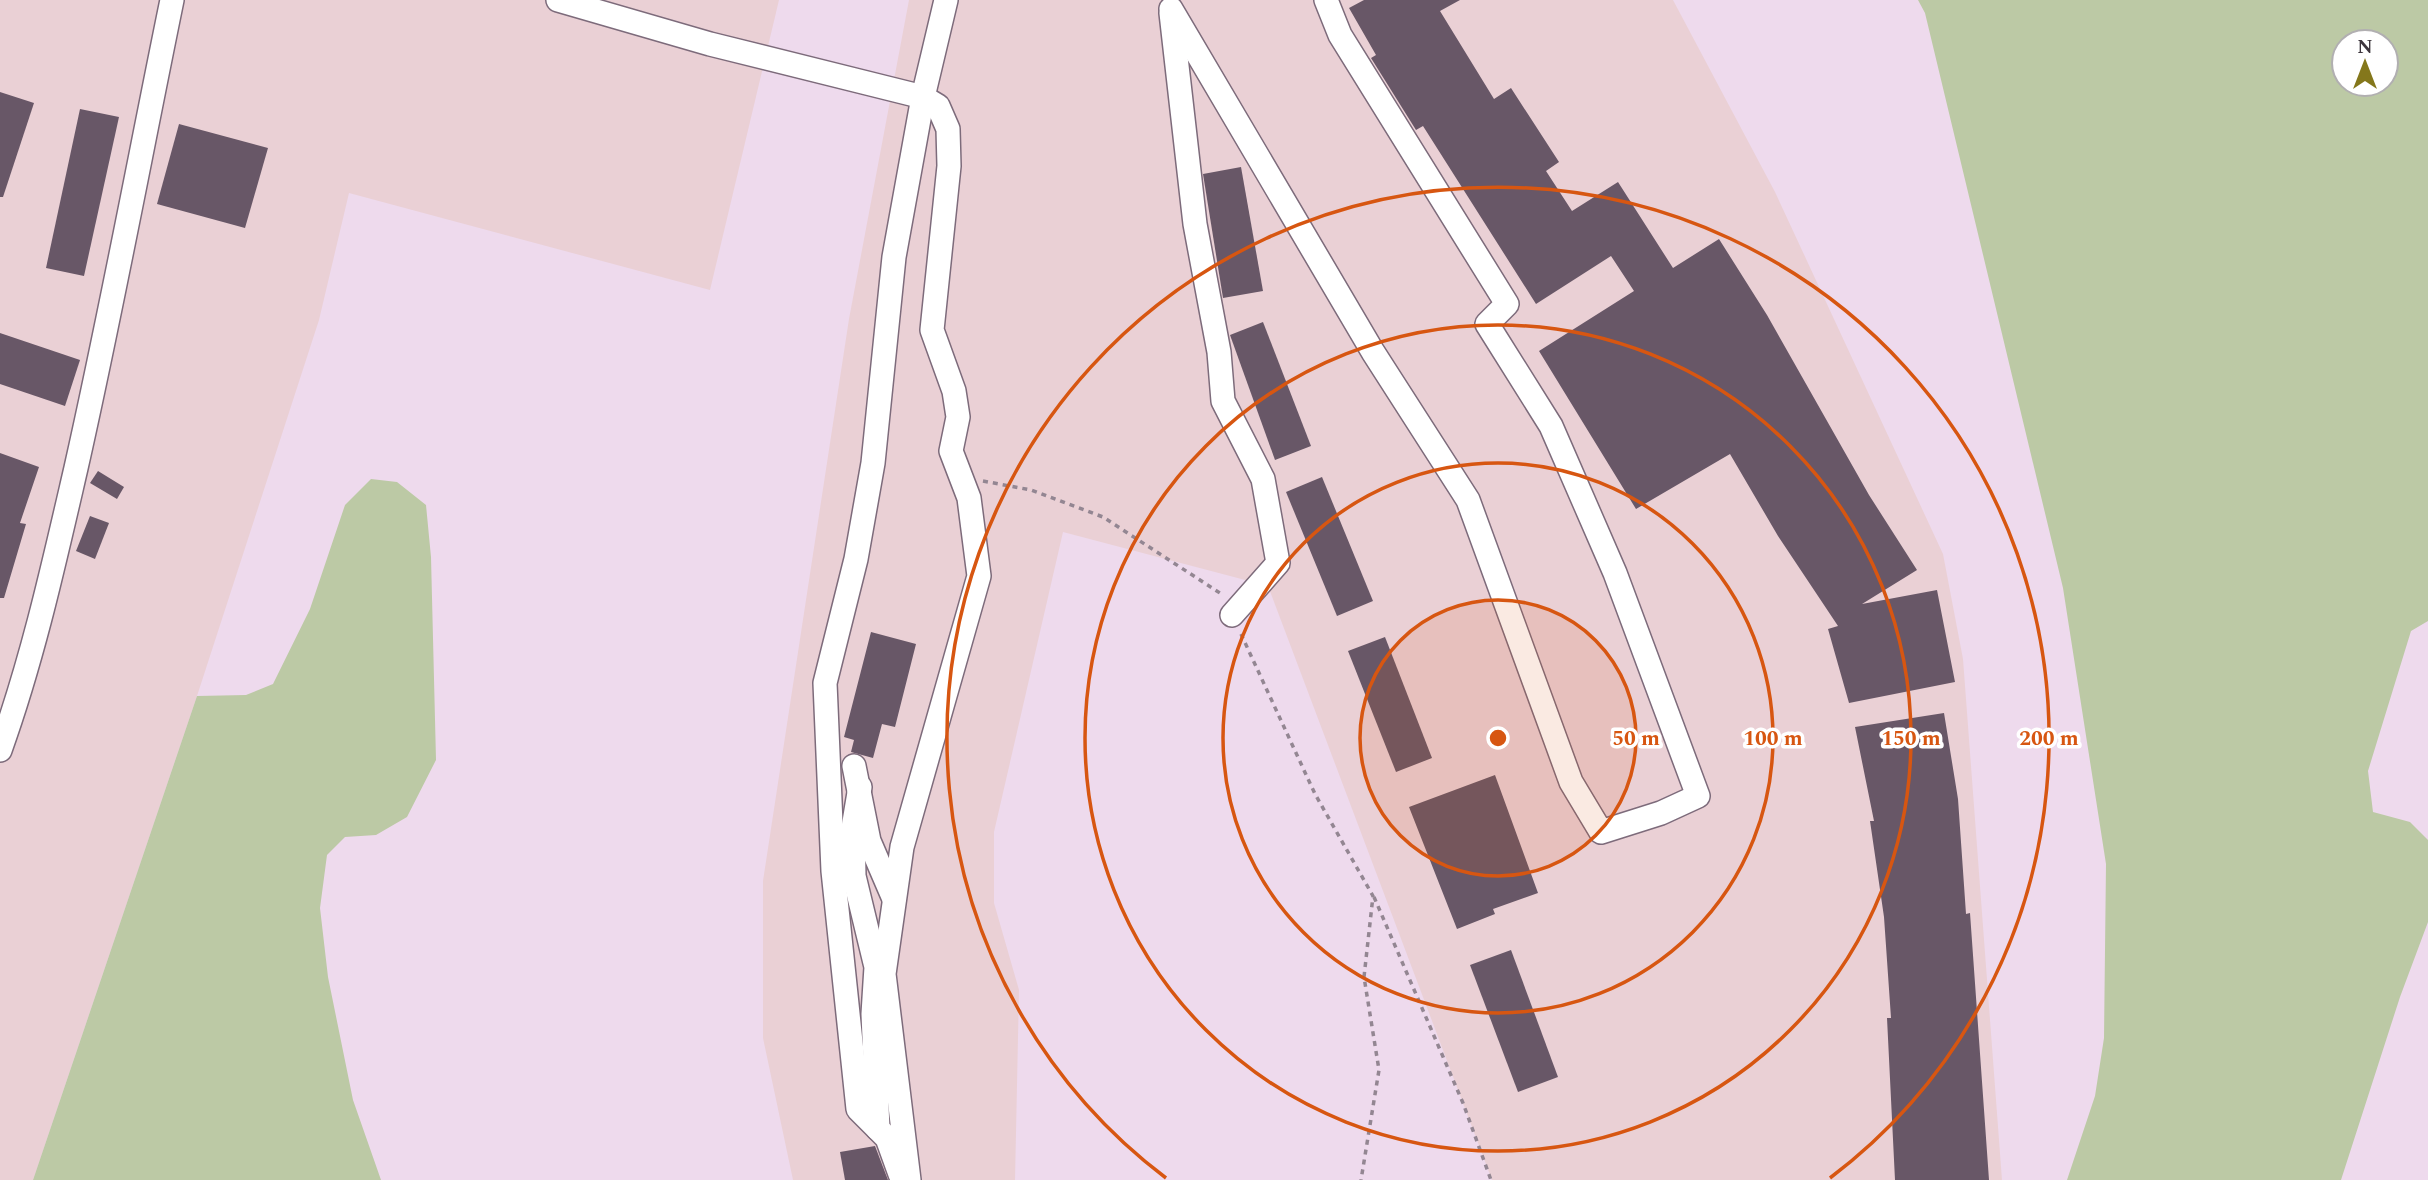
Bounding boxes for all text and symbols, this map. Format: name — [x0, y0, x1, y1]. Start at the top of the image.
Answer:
north arrow — [2330, 28, 2400, 98]
text: N — [2357, 33, 2373, 62]
text: 50 m — [1612, 723, 1660, 755]
text: 100 m — [1743, 723, 1803, 755]
text: 150 m — [1881, 723, 1941, 755]
text: 200 m — [2019, 723, 2079, 755]
centre of rings — [1486, 726, 1510, 750]

